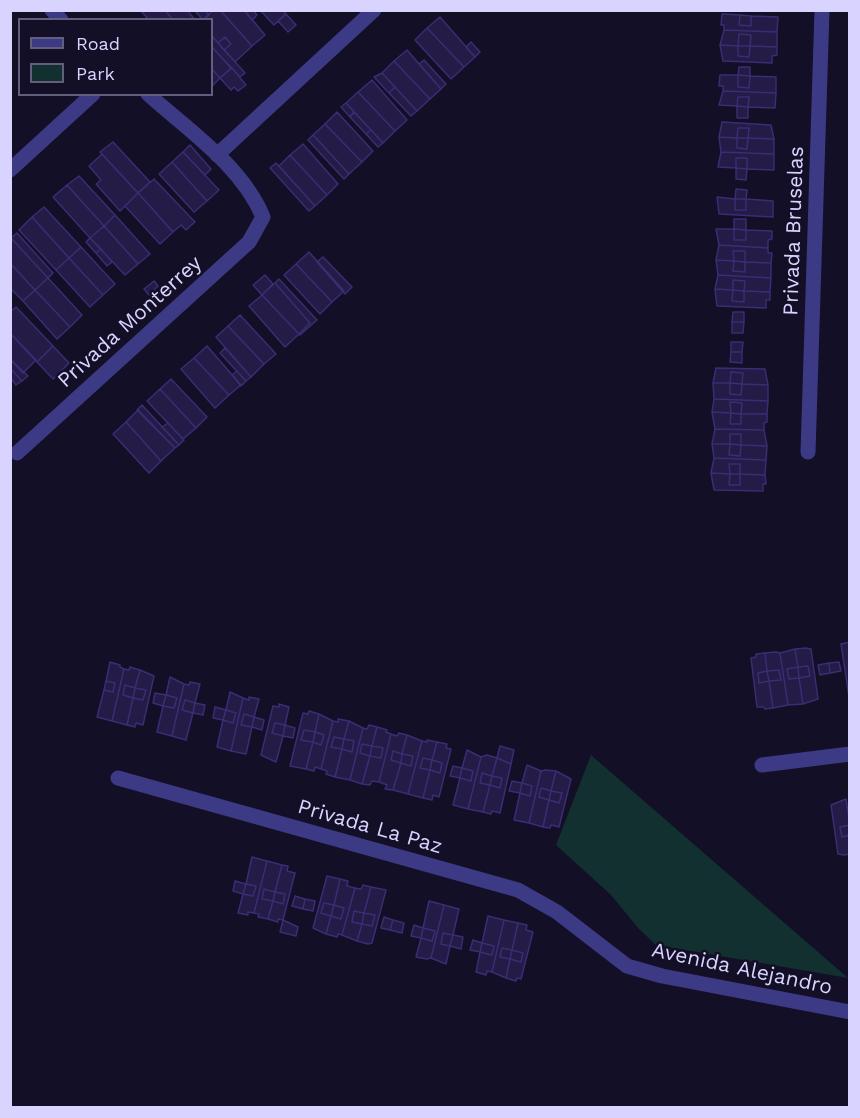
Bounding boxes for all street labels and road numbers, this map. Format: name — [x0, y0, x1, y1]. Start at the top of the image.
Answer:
street label: Privada Bruselas — [778, 146, 810, 316]
street label: Privada Monterrey — [53, 251, 207, 393]
street label: Privada La Paz — [295, 794, 445, 860]
street label: Avenida Alejandro — [649, 938, 835, 1000]

